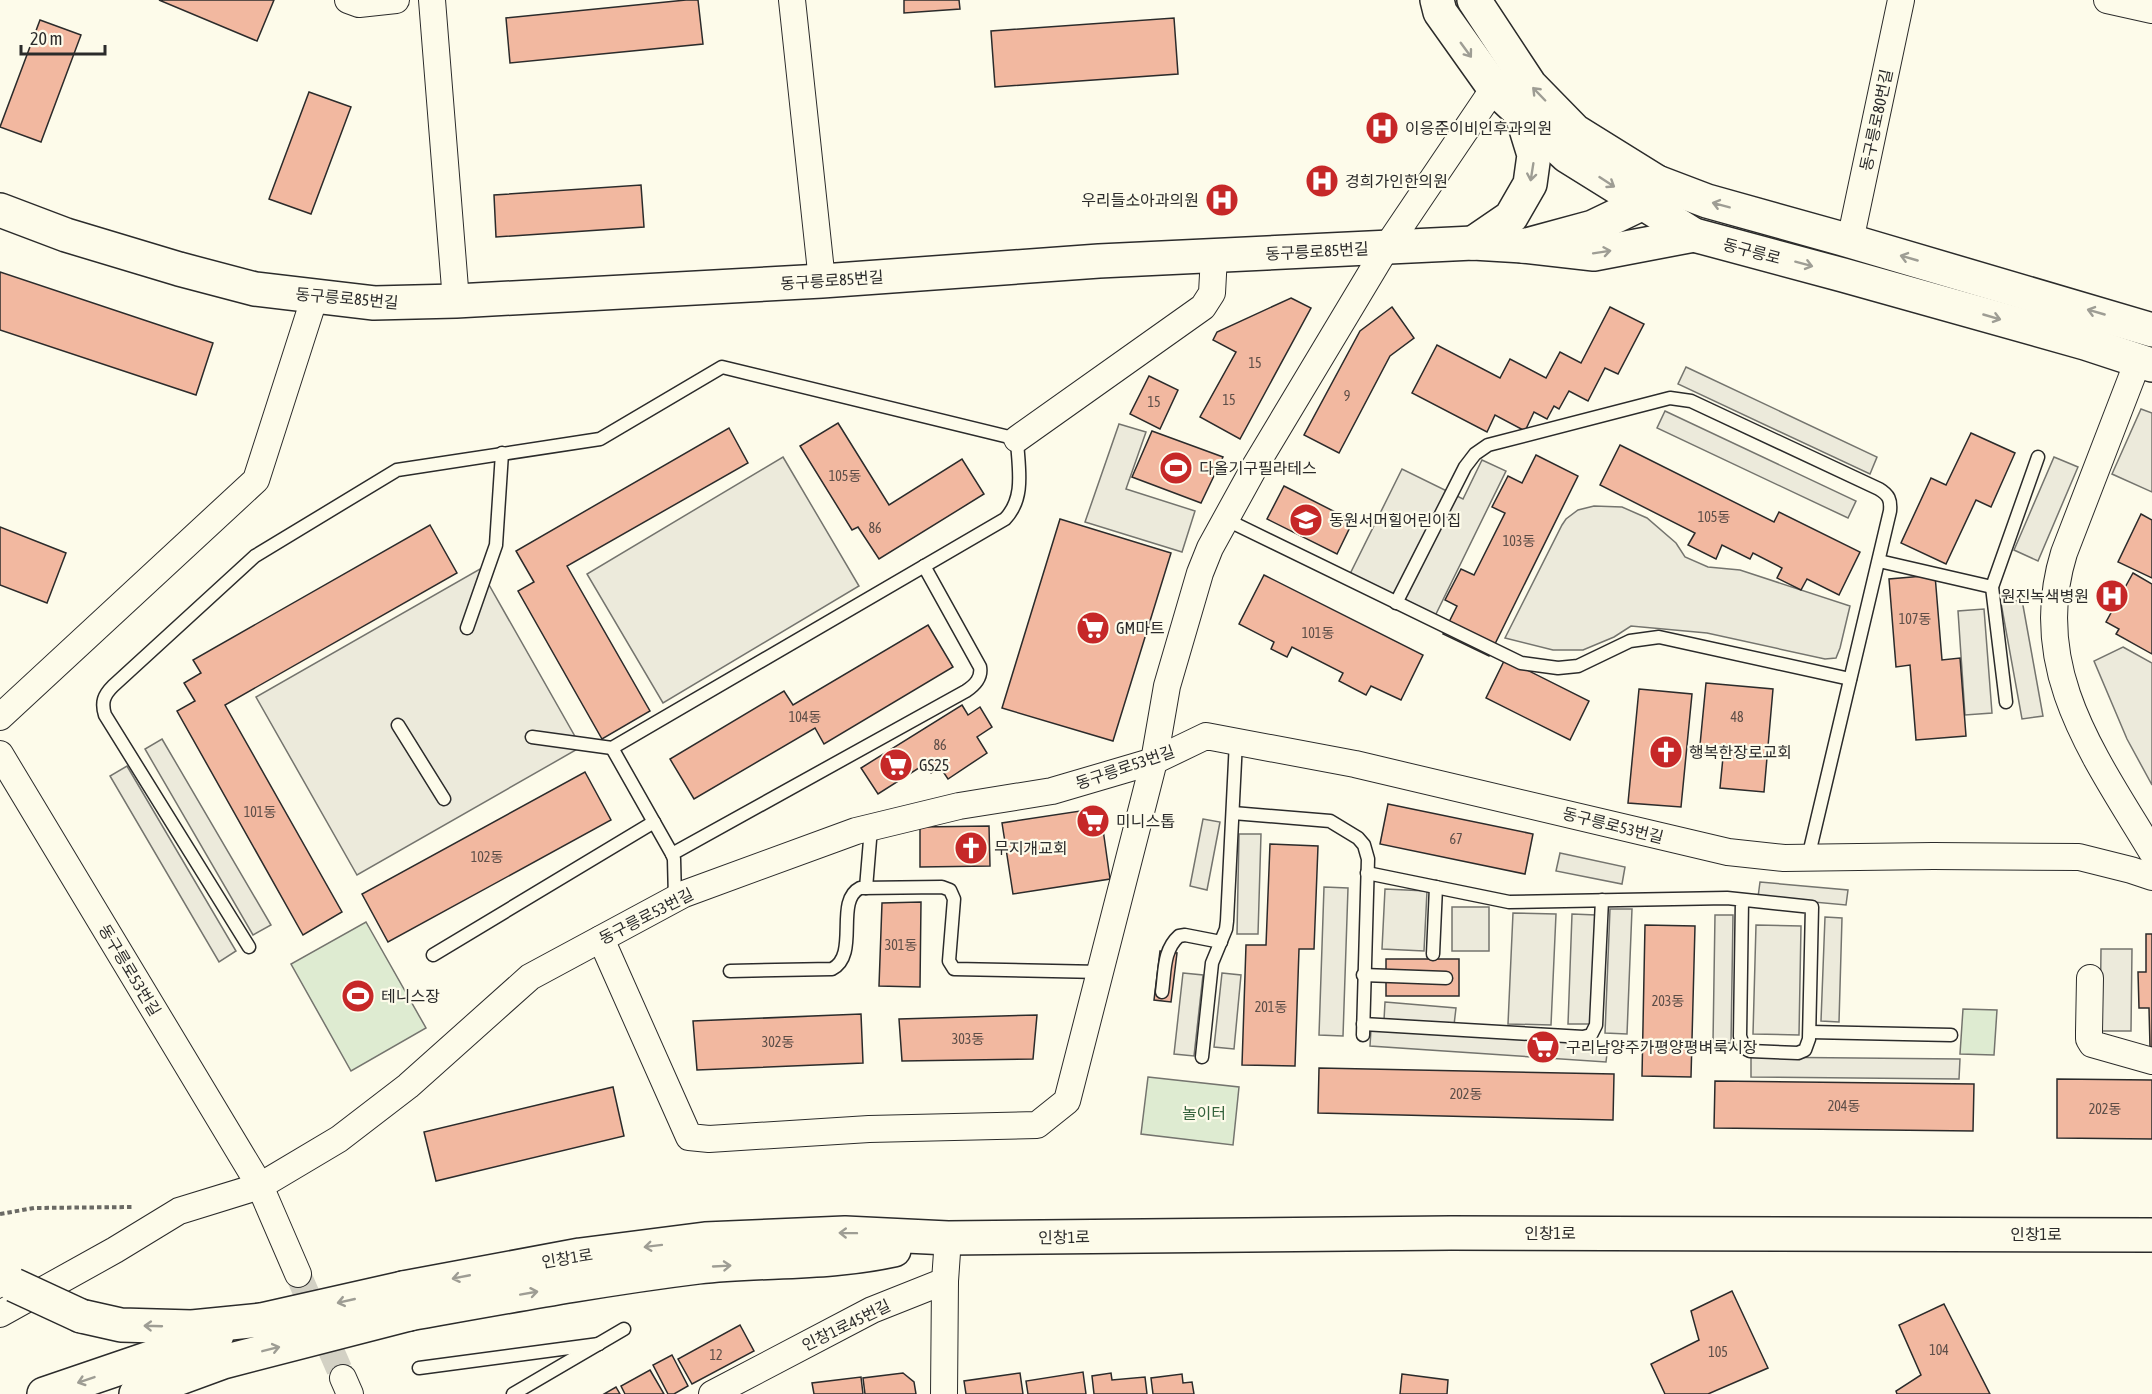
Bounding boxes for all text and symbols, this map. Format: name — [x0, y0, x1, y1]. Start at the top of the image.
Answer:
scale bar — [21, 18, 105, 56]
text: 20 m — [30, 28, 62, 49]
one-way arrow — [1460, 41, 1473, 57]
street label: 동구릉로80번길 — [1856, 68, 1896, 172]
one-way arrow — [1532, 87, 1547, 102]
hospital icon: 이응준이비인후과의원 — [1364, 110, 1400, 146]
place label: 이응준이비인후과의원 — [1405, 119, 1552, 137]
one-way arrow — [1526, 162, 1537, 182]
hospital icon: 경희가인한의원 — [1304, 163, 1340, 199]
place label: 경희가인한의원 — [1345, 172, 1448, 190]
one-way arrow — [1598, 176, 1615, 188]
hospital icon: 우리들소아과의원 — [1204, 182, 1240, 218]
place label: 우리들소아과의원 — [1081, 191, 1199, 209]
one-way arrow — [1712, 199, 1731, 210]
street label: 동구릉로 — [1721, 235, 1783, 267]
street label: 동구릉로85번길 — [1265, 239, 1369, 263]
one-way arrow — [1591, 247, 1611, 258]
one-way arrow — [1900, 252, 1919, 263]
one-way arrow — [1795, 259, 1814, 271]
street label: 동구릉로85번길 — [780, 267, 884, 293]
street label: 동구릉로85번길 — [295, 285, 399, 311]
one-way arrow — [2087, 306, 2106, 317]
one-way arrow — [1982, 312, 2001, 323]
house number: 15 — [1248, 355, 1262, 371]
house number: 9 — [1344, 388, 1350, 404]
house number: 15 — [1222, 392, 1236, 408]
house number: 15 — [1147, 394, 1161, 410]
sports icon: 다올기구필라테스 — [1158, 450, 1194, 486]
place label: 다올기구필라테스 — [1199, 459, 1317, 477]
house number: 105동 — [829, 468, 861, 484]
school or university icon: 동원서머힐어린이집 — [1288, 502, 1324, 538]
house number: 105동 — [1698, 509, 1730, 525]
place label: 동원서머힐어린이집 — [1329, 511, 1461, 529]
house number: 86 — [868, 520, 882, 536]
house number: 103동 — [1503, 533, 1535, 549]
hospital icon: 원진녹색병원 — [2094, 578, 2130, 614]
place label: 원진녹색병원 — [2001, 587, 2089, 605]
supermarket icon: GM마트 — [1075, 610, 1111, 646]
house number: 107동 — [1899, 611, 1931, 627]
place label: GM마트 — [1116, 619, 1165, 637]
house number: 101동 — [1302, 625, 1334, 641]
house number: 104동 — [789, 709, 821, 725]
house number: 48 — [1730, 709, 1744, 725]
church icon: 행복한장로교회 — [1648, 734, 1684, 770]
house number: 86 — [933, 737, 947, 753]
street label: 동구릉로53번길 — [1073, 742, 1177, 792]
place label: 행복한장로교회 — [1689, 743, 1792, 761]
supermarket icon: GS25 — [878, 747, 914, 783]
place label: GS25 — [919, 756, 949, 774]
supermarket icon: 미니스톱 — [1075, 803, 1111, 839]
house number: 101동 — [244, 804, 276, 820]
street label: 동구릉로53번길 — [1561, 804, 1665, 846]
place label: 미니스톱 — [1116, 812, 1175, 830]
church icon: 무지개교회 — [953, 830, 989, 866]
house number: 67 — [1449, 831, 1463, 847]
place label: 무지개교회 — [994, 839, 1068, 857]
house number: 102동 — [471, 849, 503, 865]
street label: 동구릉로53번길 — [596, 885, 696, 947]
street label: 동구릉로53번길 — [96, 921, 164, 1019]
house number: 301동 — [885, 937, 917, 953]
sports icon: 테니스장 — [340, 978, 376, 1014]
place label: 테니스장 — [381, 987, 440, 1005]
house number: 203동 — [1652, 993, 1684, 1009]
house number: 201동 — [1255, 999, 1287, 1015]
supermarket icon: 구리남양주가평양평벼룩시장 — [1525, 1029, 1561, 1065]
house number: 303동 — [952, 1031, 984, 1047]
house number: 302동 — [762, 1034, 794, 1050]
place label: 구리남양주가평양평벼룩시장 — [1566, 1038, 1758, 1056]
house number: 202동 — [1450, 1086, 1482, 1102]
house number: 204동 — [1828, 1098, 1860, 1114]
house number: 202동 — [2089, 1101, 2121, 1117]
park label: 놀이터 — [1182, 1104, 1226, 1122]
street label: 인창1로 — [1524, 1224, 1576, 1242]
street label: 인창1로 — [2010, 1225, 2062, 1243]
one-way arrow — [838, 1228, 858, 1239]
street label: 인창1로 — [1038, 1228, 1090, 1246]
one-way arrow — [644, 1240, 664, 1251]
street label: 인창1로 — [540, 1245, 594, 1271]
one-way arrow — [711, 1260, 731, 1271]
one-way arrow — [452, 1272, 471, 1283]
one-way arrow — [518, 1287, 538, 1298]
one-way arrow — [336, 1295, 355, 1307]
street label: 인창1로45번길 — [799, 1296, 893, 1354]
one-way arrow — [144, 1321, 164, 1332]
house number: 104 — [1929, 1342, 1949, 1358]
one-way arrow — [261, 1343, 280, 1355]
house number: 105 — [1708, 1344, 1728, 1360]
house number: 12 — [709, 1347, 723, 1363]
one-way arrow — [77, 1375, 96, 1386]

